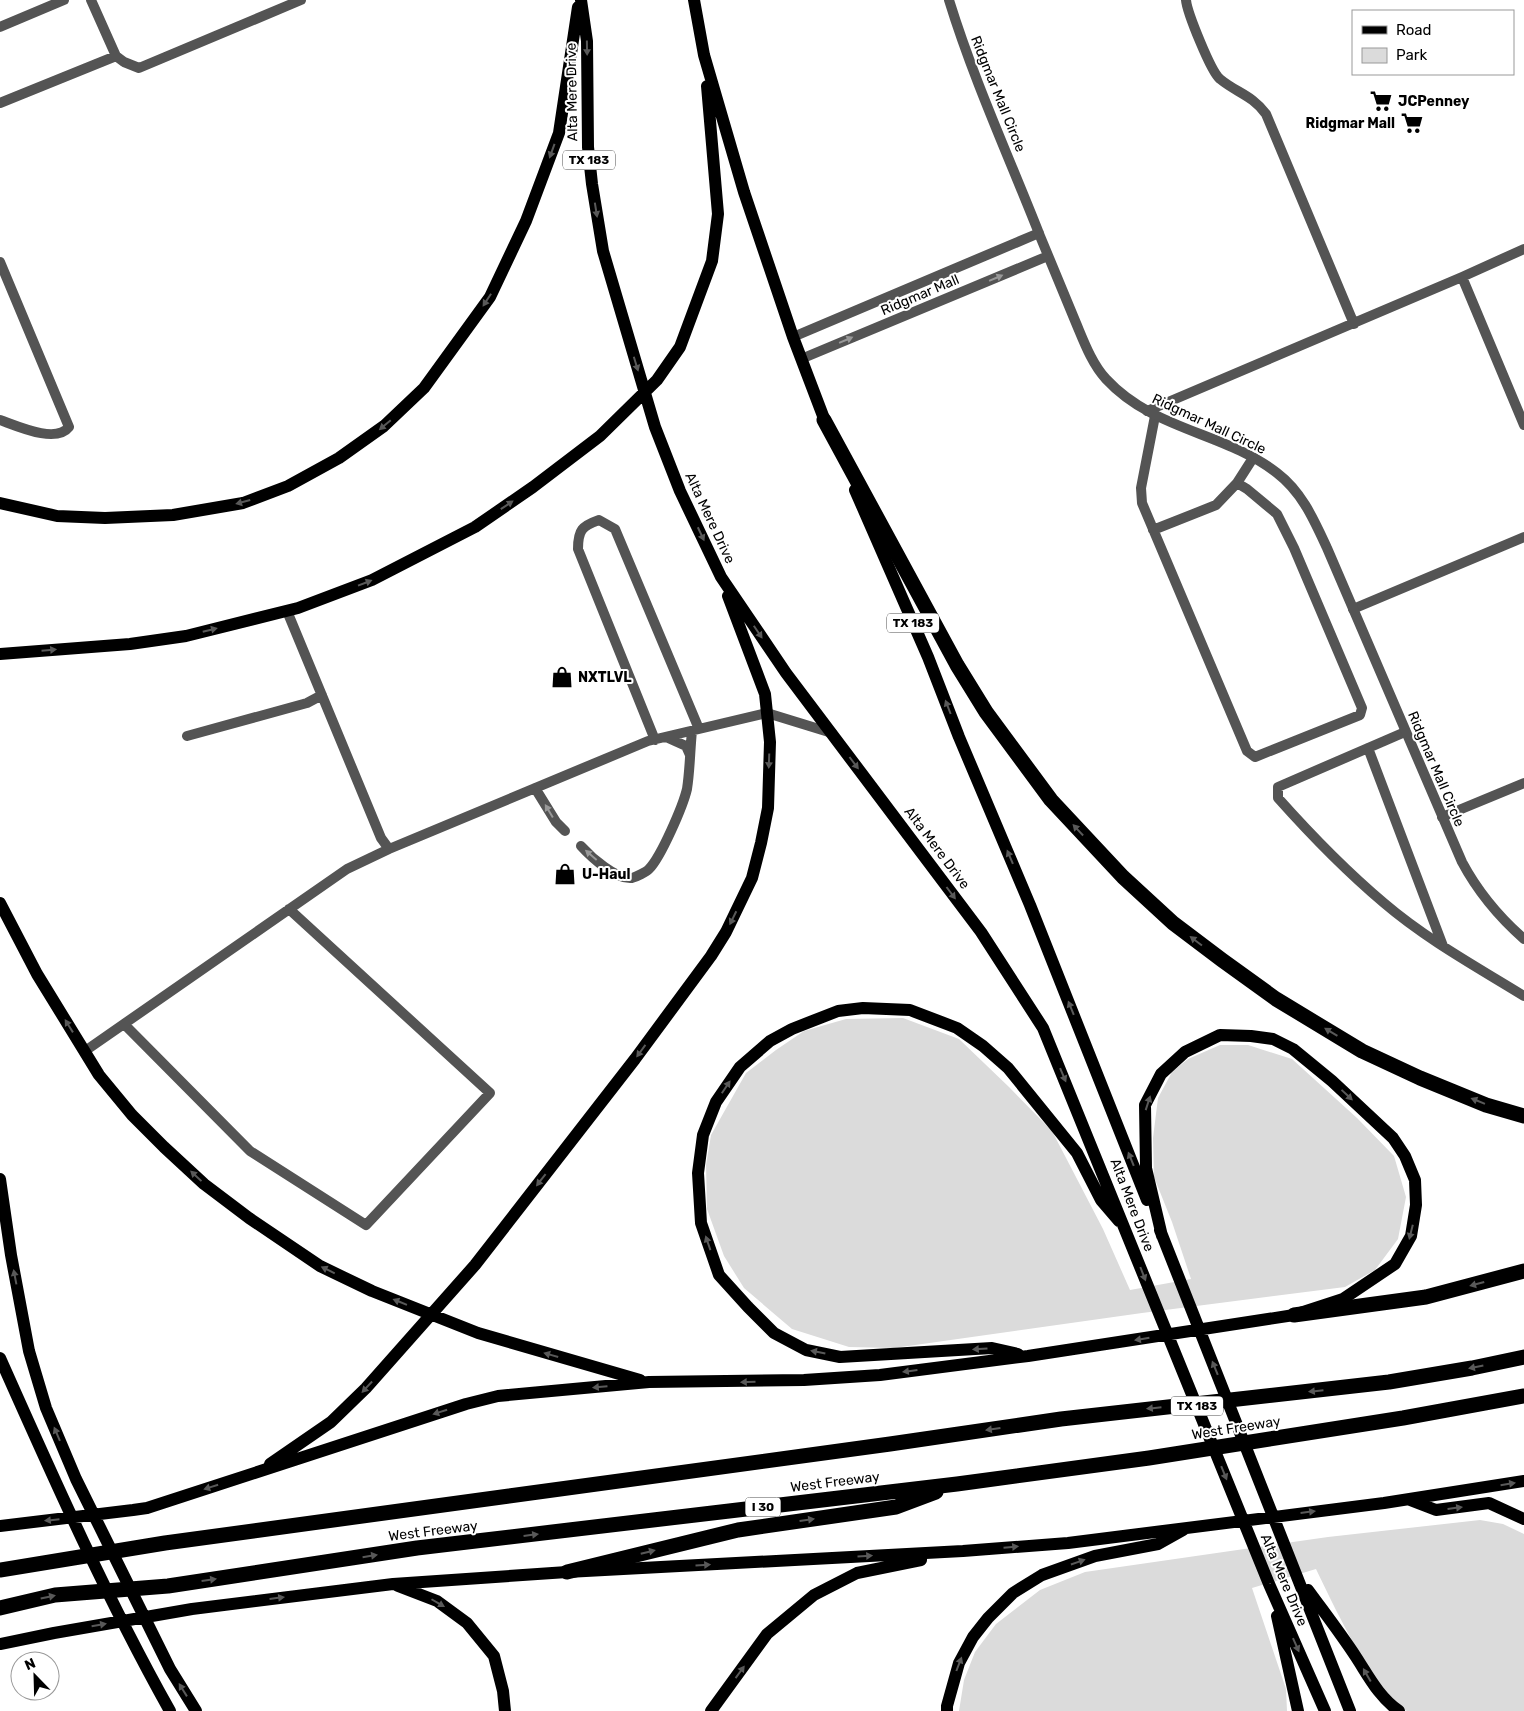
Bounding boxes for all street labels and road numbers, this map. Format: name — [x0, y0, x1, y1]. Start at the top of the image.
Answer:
street label: Ridgmar Mall Circle — [967, 33, 1029, 155]
street label: Alta Mere Drive — [563, 42, 581, 141]
road number: TX 183 — [563, 150, 615, 170]
street label: Ridgmar Mall — [878, 271, 962, 319]
street label: Ridgmar Mall Circle — [1149, 390, 1269, 458]
street label: Alta Mere Drive — [681, 470, 739, 566]
road number: TX 183 — [887, 614, 939, 632]
street label: Ridgmar Mall Circle — [1404, 709, 1468, 829]
street label: Alta Mere Drive — [901, 804, 974, 893]
street label: Alta Mere Drive — [1106, 1156, 1158, 1254]
road number: TX 183 — [1171, 1396, 1223, 1415]
street label: West Freeway — [1190, 1413, 1282, 1443]
street label: West Freeway — [789, 1468, 881, 1496]
road number: I 30 — [746, 1498, 780, 1516]
street label: West Freeway — [387, 1517, 479, 1545]
street label: Alta Mere Drive — [1257, 1531, 1311, 1629]

